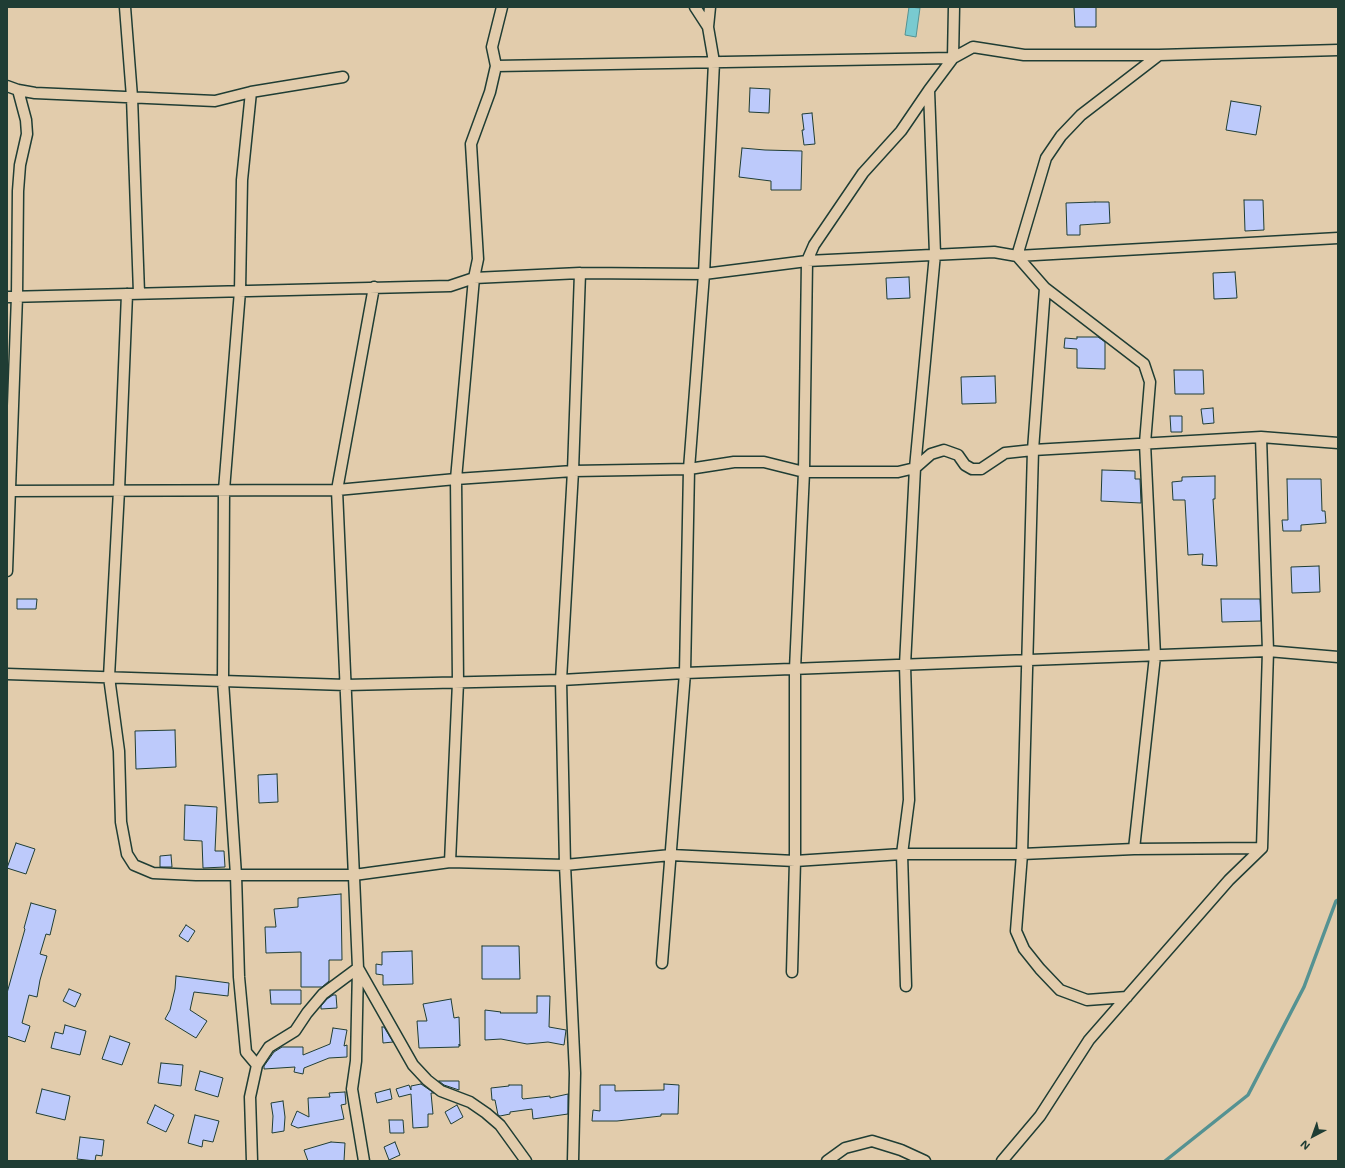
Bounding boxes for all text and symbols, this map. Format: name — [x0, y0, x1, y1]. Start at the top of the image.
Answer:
north arrow — [1293, 1116, 1333, 1156]
text: N — [1297, 1137, 1313, 1154]

